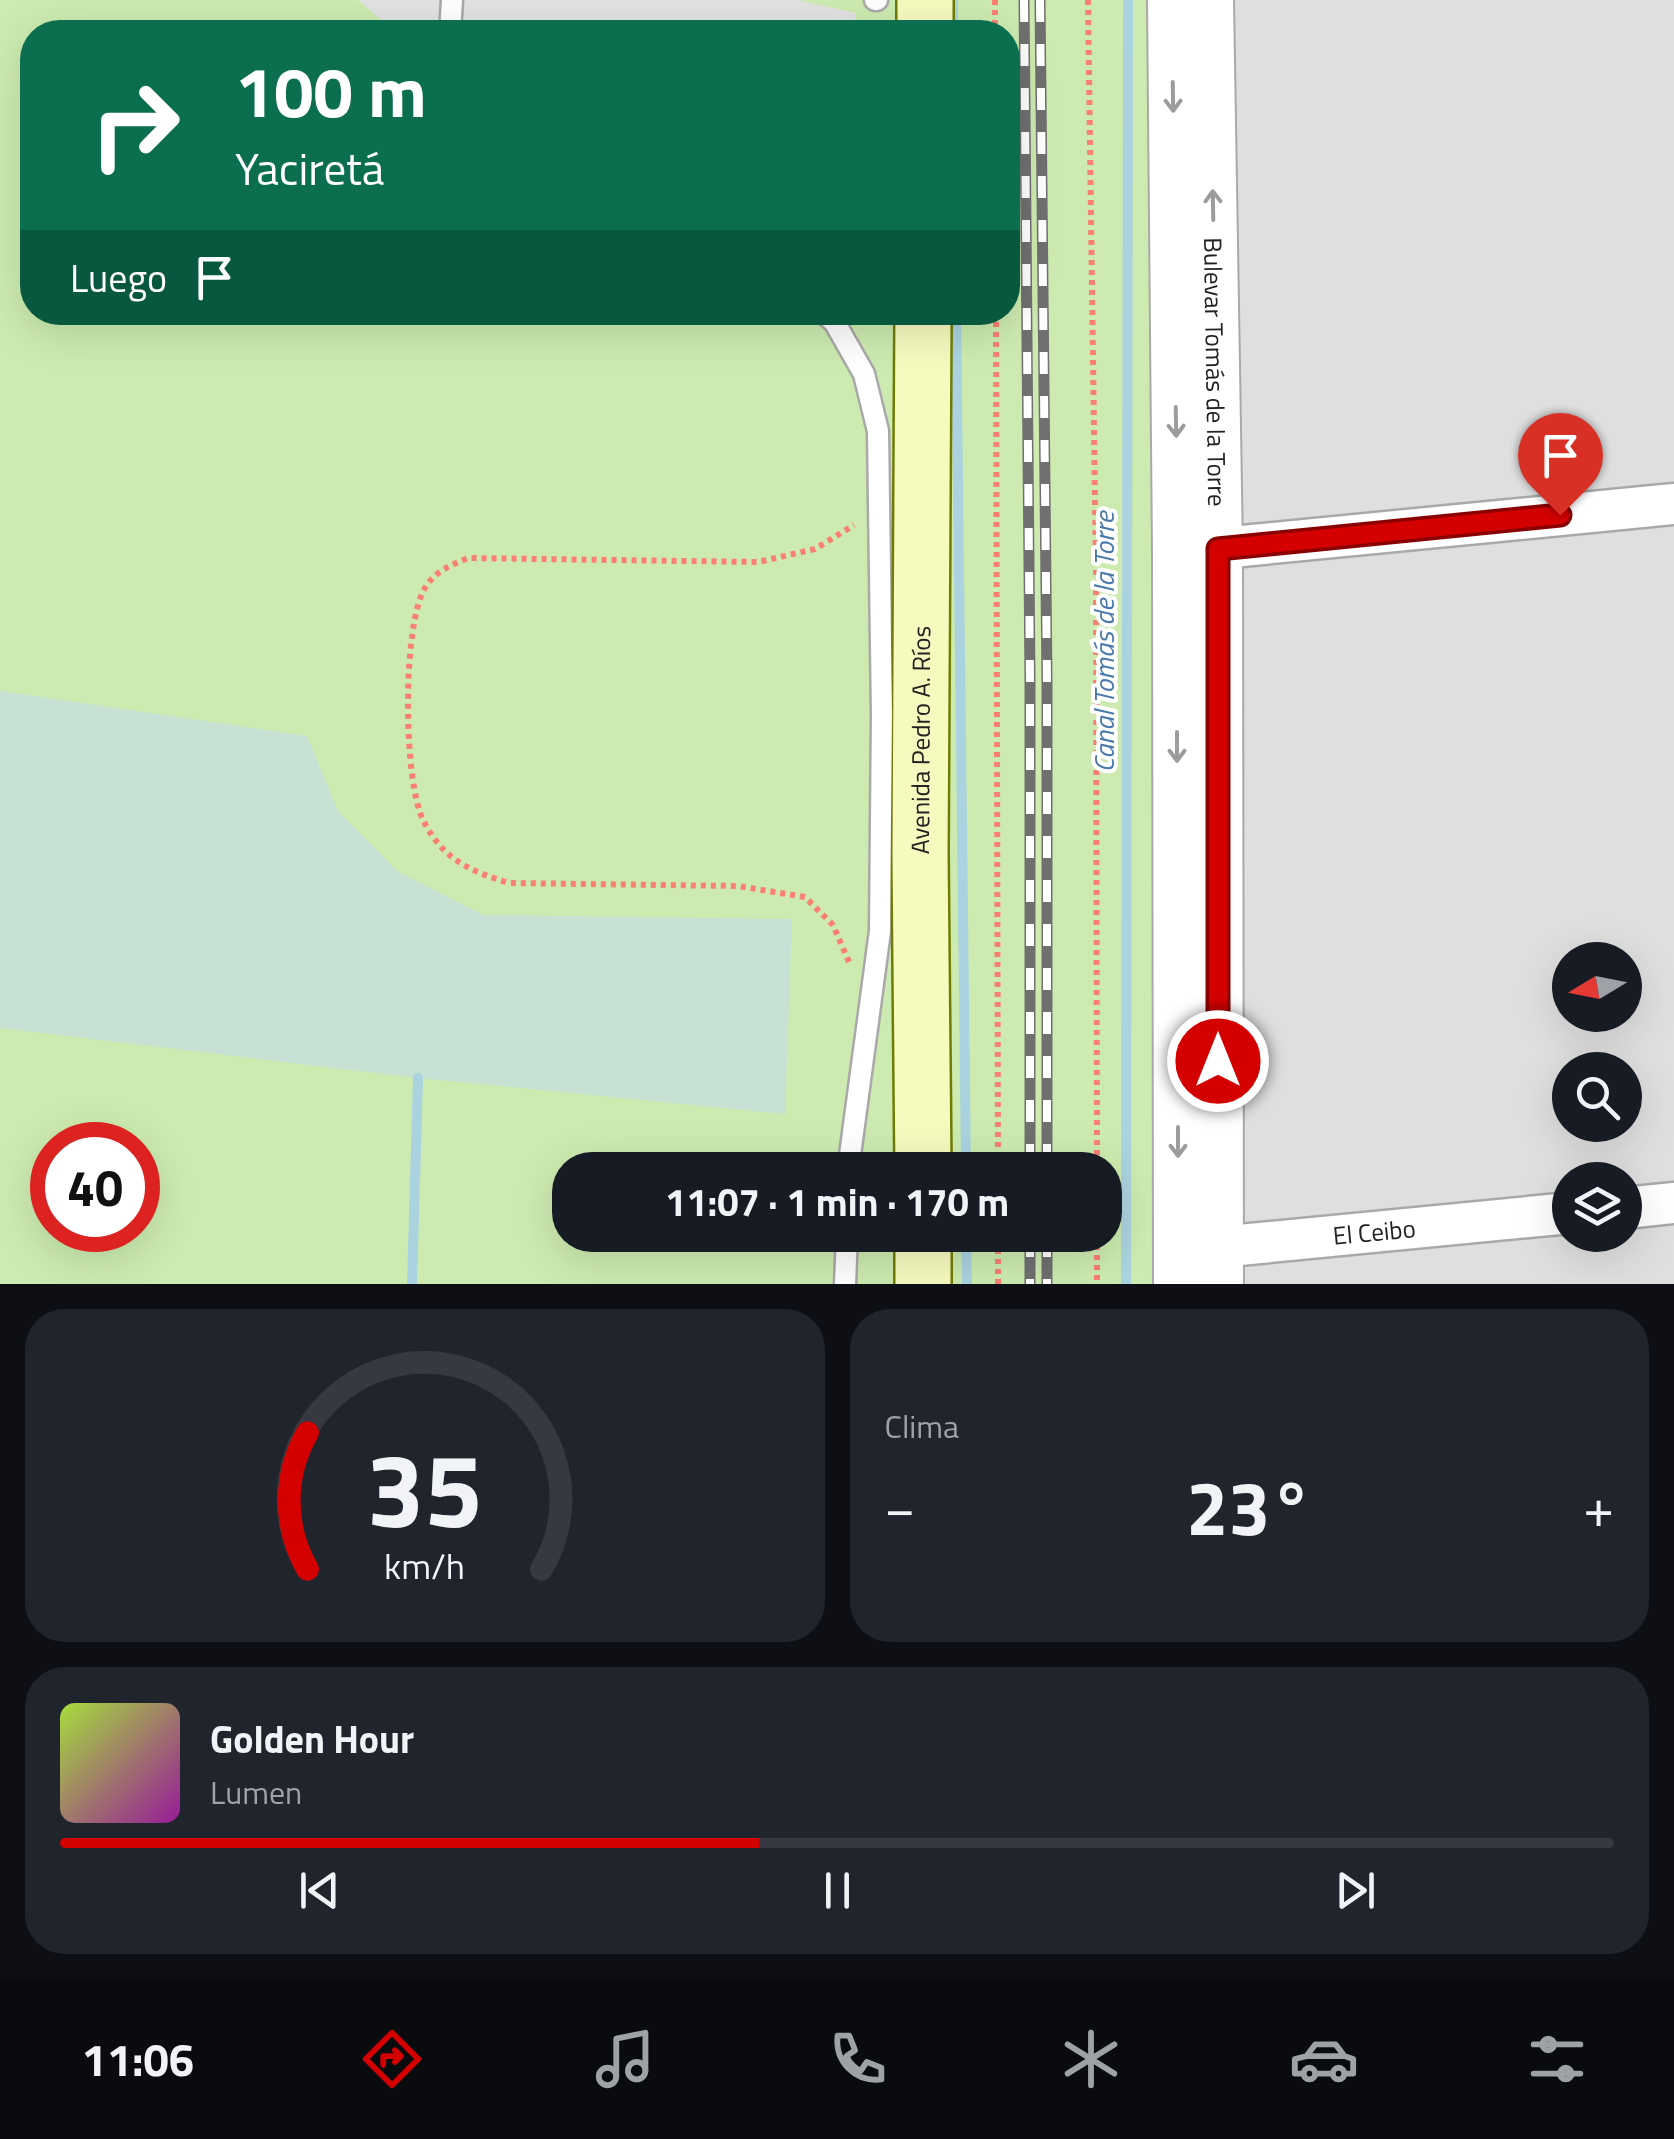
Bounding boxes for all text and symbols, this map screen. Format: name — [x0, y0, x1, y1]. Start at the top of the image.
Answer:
text: 100 m — [235, 38, 427, 144]
icon: right — [70, 60, 200, 190]
one-way arrow — [1163, 81, 1182, 113]
text: Yaciretá — [235, 134, 384, 202]
one-way arrow — [1203, 189, 1222, 221]
street label: Bulevar Tomás de la Torre — [1194, 237, 1236, 507]
text: Luego — [70, 249, 167, 307]
icon: arrive — [187, 250, 242, 305]
one-way arrow — [1166, 406, 1185, 438]
pin — [1518, 413, 1603, 516]
icon: arrive — [1533, 428, 1588, 483]
water label: Canal Tomás de la Torre — [1082, 509, 1125, 772]
street label: Avenida Pedro A. Ríos — [901, 626, 940, 854]
one-way arrow — [1168, 730, 1186, 763]
north arrow — [1552, 942, 1642, 1032]
map controls — [1552, 942, 1642, 1252]
position arrow — [1166, 1009, 1270, 1113]
button: search — [1552, 1052, 1642, 1142]
speed limit sign: 40 — [30, 1122, 160, 1252]
one-way arrow — [1168, 1126, 1188, 1158]
button: layers — [1552, 1162, 1642, 1252]
text: 11:07 · 1 min · 170 m — [665, 1173, 1009, 1231]
street label: El Ceibo — [1331, 1209, 1417, 1255]
text: Clima — [885, 1402, 959, 1450]
text: 35 — [367, 1409, 483, 1567]
text: 23° — [1186, 1450, 1312, 1564]
text: − — [885, 1465, 915, 1548]
text: + — [1583, 1465, 1614, 1548]
text: km/h — [384, 1538, 465, 1593]
text: Golden Hour — [210, 1710, 414, 1768]
text: Lumen — [210, 1768, 302, 1816]
icon: previous — [292, 1863, 347, 1918]
icon: pause — [810, 1863, 865, 1918]
icon: next — [1328, 1863, 1383, 1918]
icon: directions — [357, 2024, 427, 2094]
icon: music — [590, 2024, 660, 2094]
icon: phone — [823, 2024, 893, 2094]
icon: climate — [1056, 2024, 1126, 2094]
icon: car — [1289, 2024, 1359, 2094]
icon: filters — [1522, 2024, 1592, 2094]
text: 11:06 — [82, 2025, 194, 2093]

